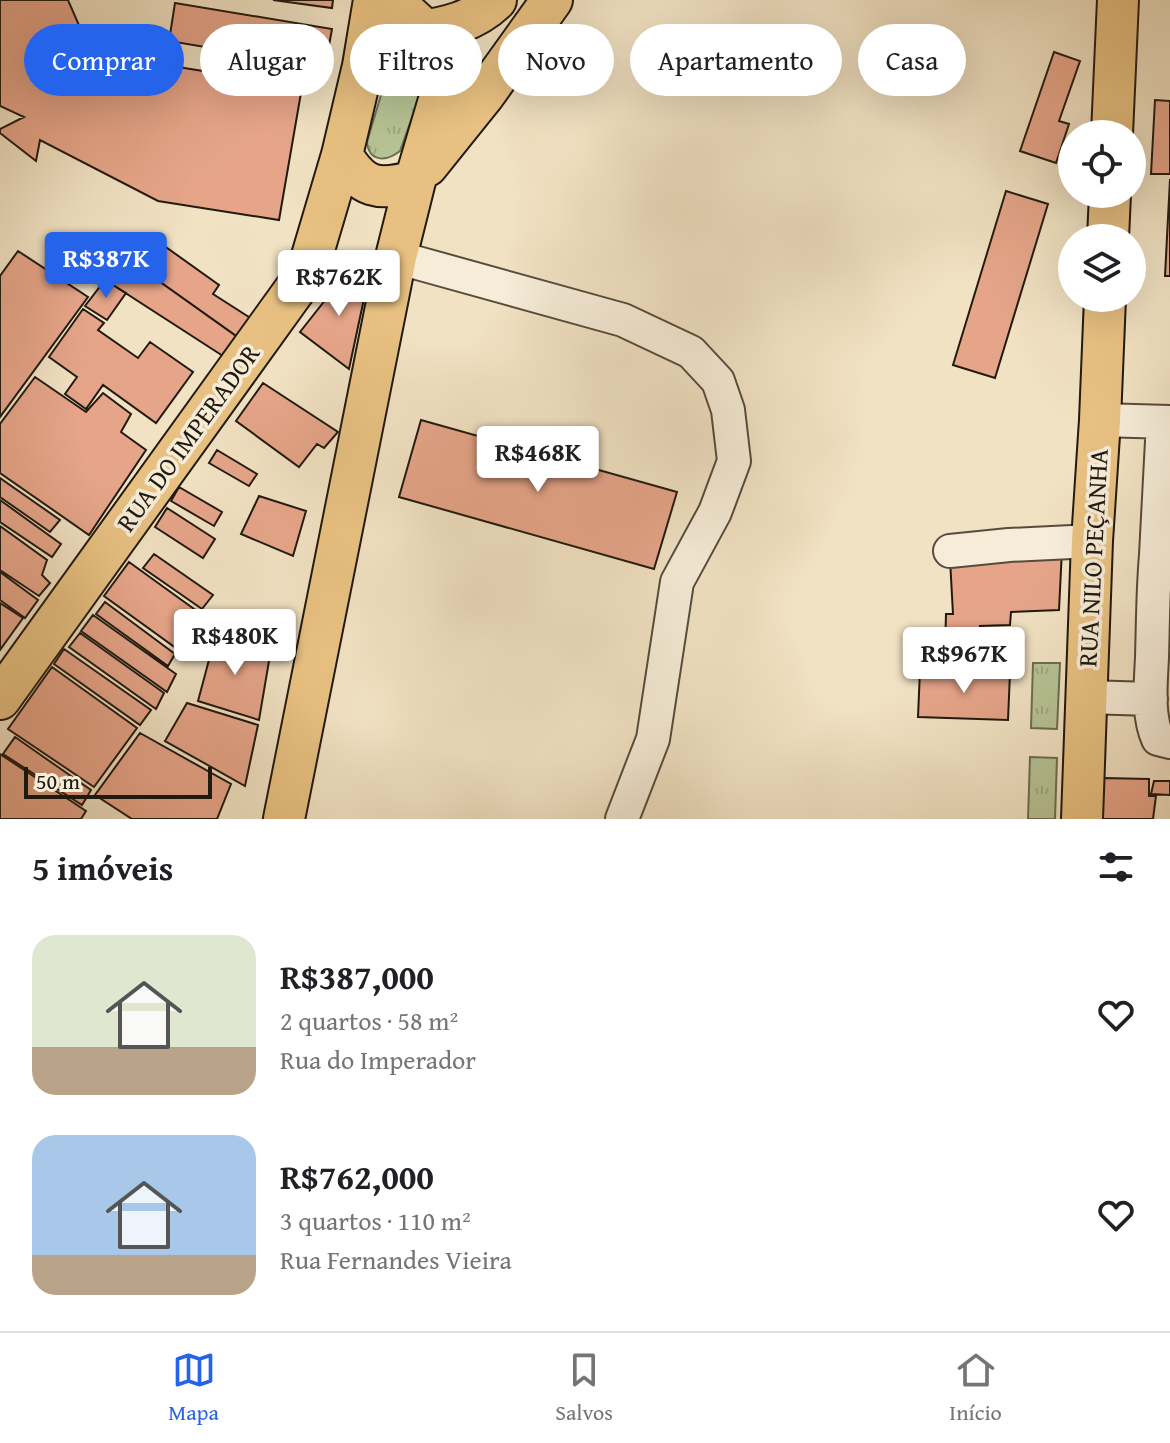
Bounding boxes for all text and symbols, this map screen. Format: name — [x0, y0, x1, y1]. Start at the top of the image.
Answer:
chip: Comprar — [24, 24, 184, 96]
chip: Alugar — [200, 24, 334, 96]
chip: Filtros — [350, 24, 482, 96]
chip: Novo — [498, 24, 614, 96]
chip: Apartamento — [630, 24, 842, 96]
chip: Casa — [858, 24, 966, 96]
map controls — [1058, 120, 1146, 312]
button: locate — [1058, 120, 1146, 208]
button: layers — [1058, 224, 1146, 312]
pin: R$387K — [41, 232, 171, 300]
text: R$387K — [63, 238, 149, 277]
pin: R$762K — [274, 250, 404, 318]
text: R$762K — [296, 256, 382, 295]
street label: RUA DO IMPERADOR — [106, 336, 269, 540]
pin: R$468K — [473, 426, 603, 494]
text: R$468K — [495, 432, 581, 471]
street label: RUA NILO PEÇANHA — [1067, 448, 1118, 668]
pin: R$480K — [170, 609, 300, 677]
text: R$480K — [192, 615, 278, 654]
pin: R$967K — [899, 627, 1029, 695]
text: R$967K — [921, 633, 1007, 672]
scale bar — [24, 763, 212, 799]
text: 50 m — [36, 765, 80, 797]
text: 5 imóveis — [32, 843, 173, 892]
icon: filters — [1094, 845, 1138, 889]
text: R$387,000 — [280, 952, 434, 1001]
icon: home — [96, 967, 192, 1063]
icon: heart — [1094, 993, 1138, 1037]
text: 2 quartos · 58 m² — [280, 1001, 458, 1040]
text: Rua do Imperador — [280, 1040, 476, 1079]
text: R$762,000 — [280, 1152, 434, 1201]
icon: home — [96, 1167, 192, 1263]
icon: heart — [1094, 1193, 1138, 1237]
text: 3 quartos · 110 m² — [280, 1201, 471, 1240]
text: Rua Fernandes Vieira — [280, 1240, 512, 1279]
tab: Mapa — [168, 1348, 219, 1428]
tab: Salvos — [555, 1348, 613, 1428]
tab: Início — [949, 1348, 1002, 1428]

